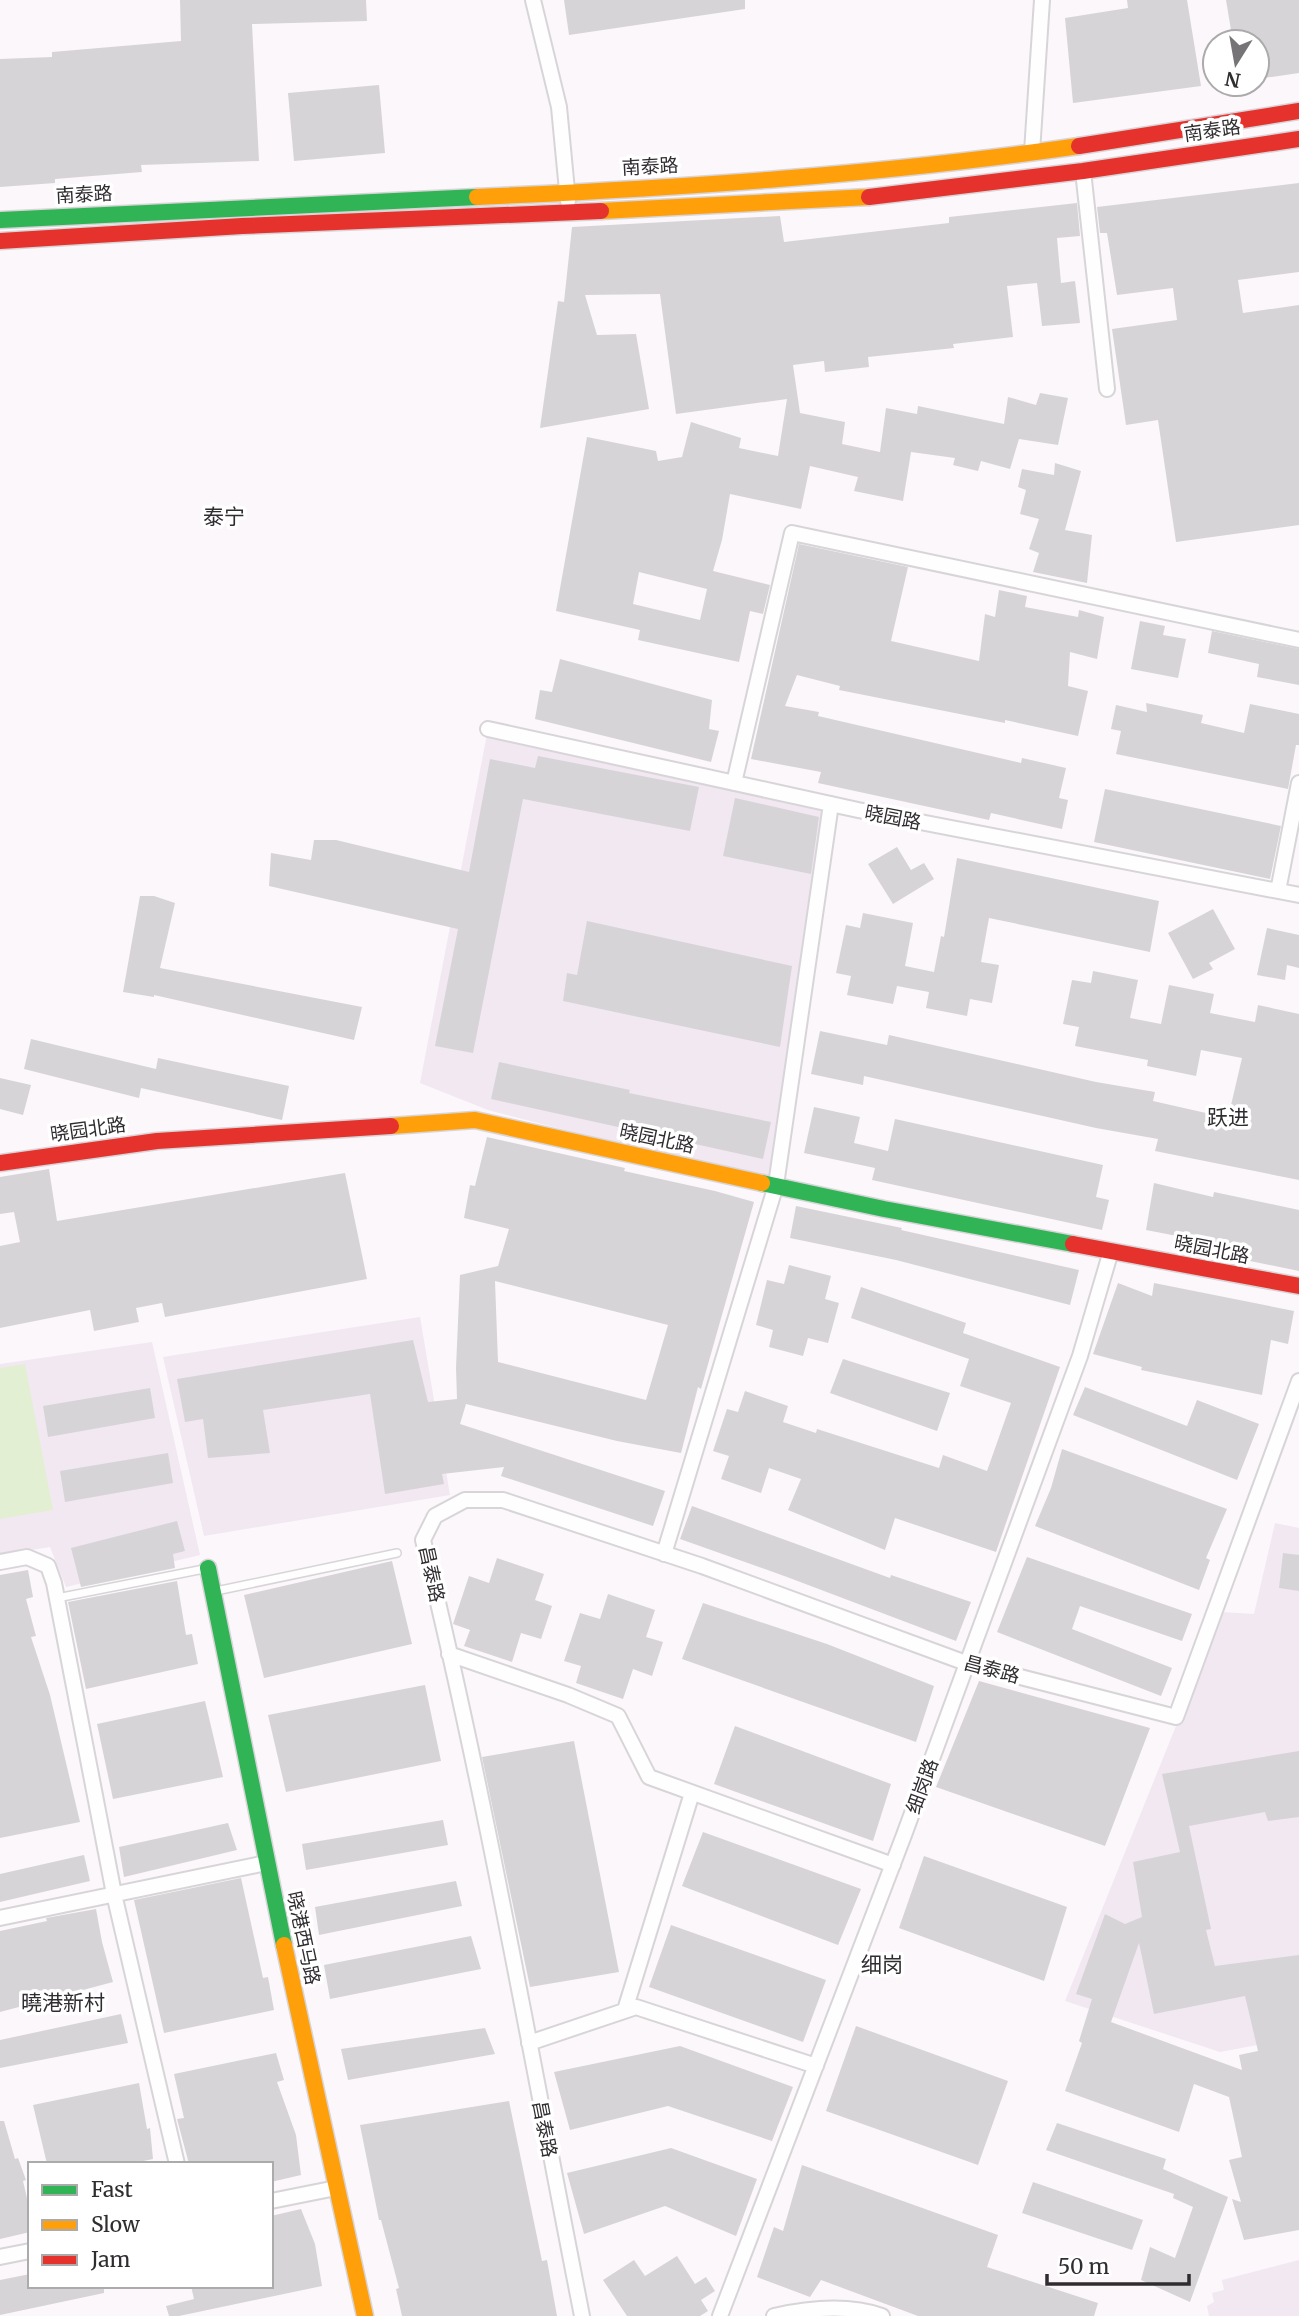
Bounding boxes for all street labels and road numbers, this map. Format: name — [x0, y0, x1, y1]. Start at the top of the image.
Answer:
street label: 南泰路 — [1182, 114, 1242, 146]
street label: 南泰路 — [621, 153, 679, 179]
street label: 南泰路 — [55, 181, 113, 207]
street label: 晓园路 — [863, 800, 923, 834]
street label: 晓园北路 — [49, 1112, 127, 1146]
street label: 晓园北路 — [617, 1118, 697, 1158]
street label: 晓园北路 — [1172, 1230, 1252, 1268]
street label: 昌泰路 — [414, 1544, 450, 1604]
street label: 昌泰路 — [961, 1650, 1023, 1688]
street label: 细岗路 — [901, 1755, 943, 1817]
street label: 晓港西马路 — [282, 1889, 326, 1987]
street label: 昌泰路 — [528, 2099, 562, 2159]

